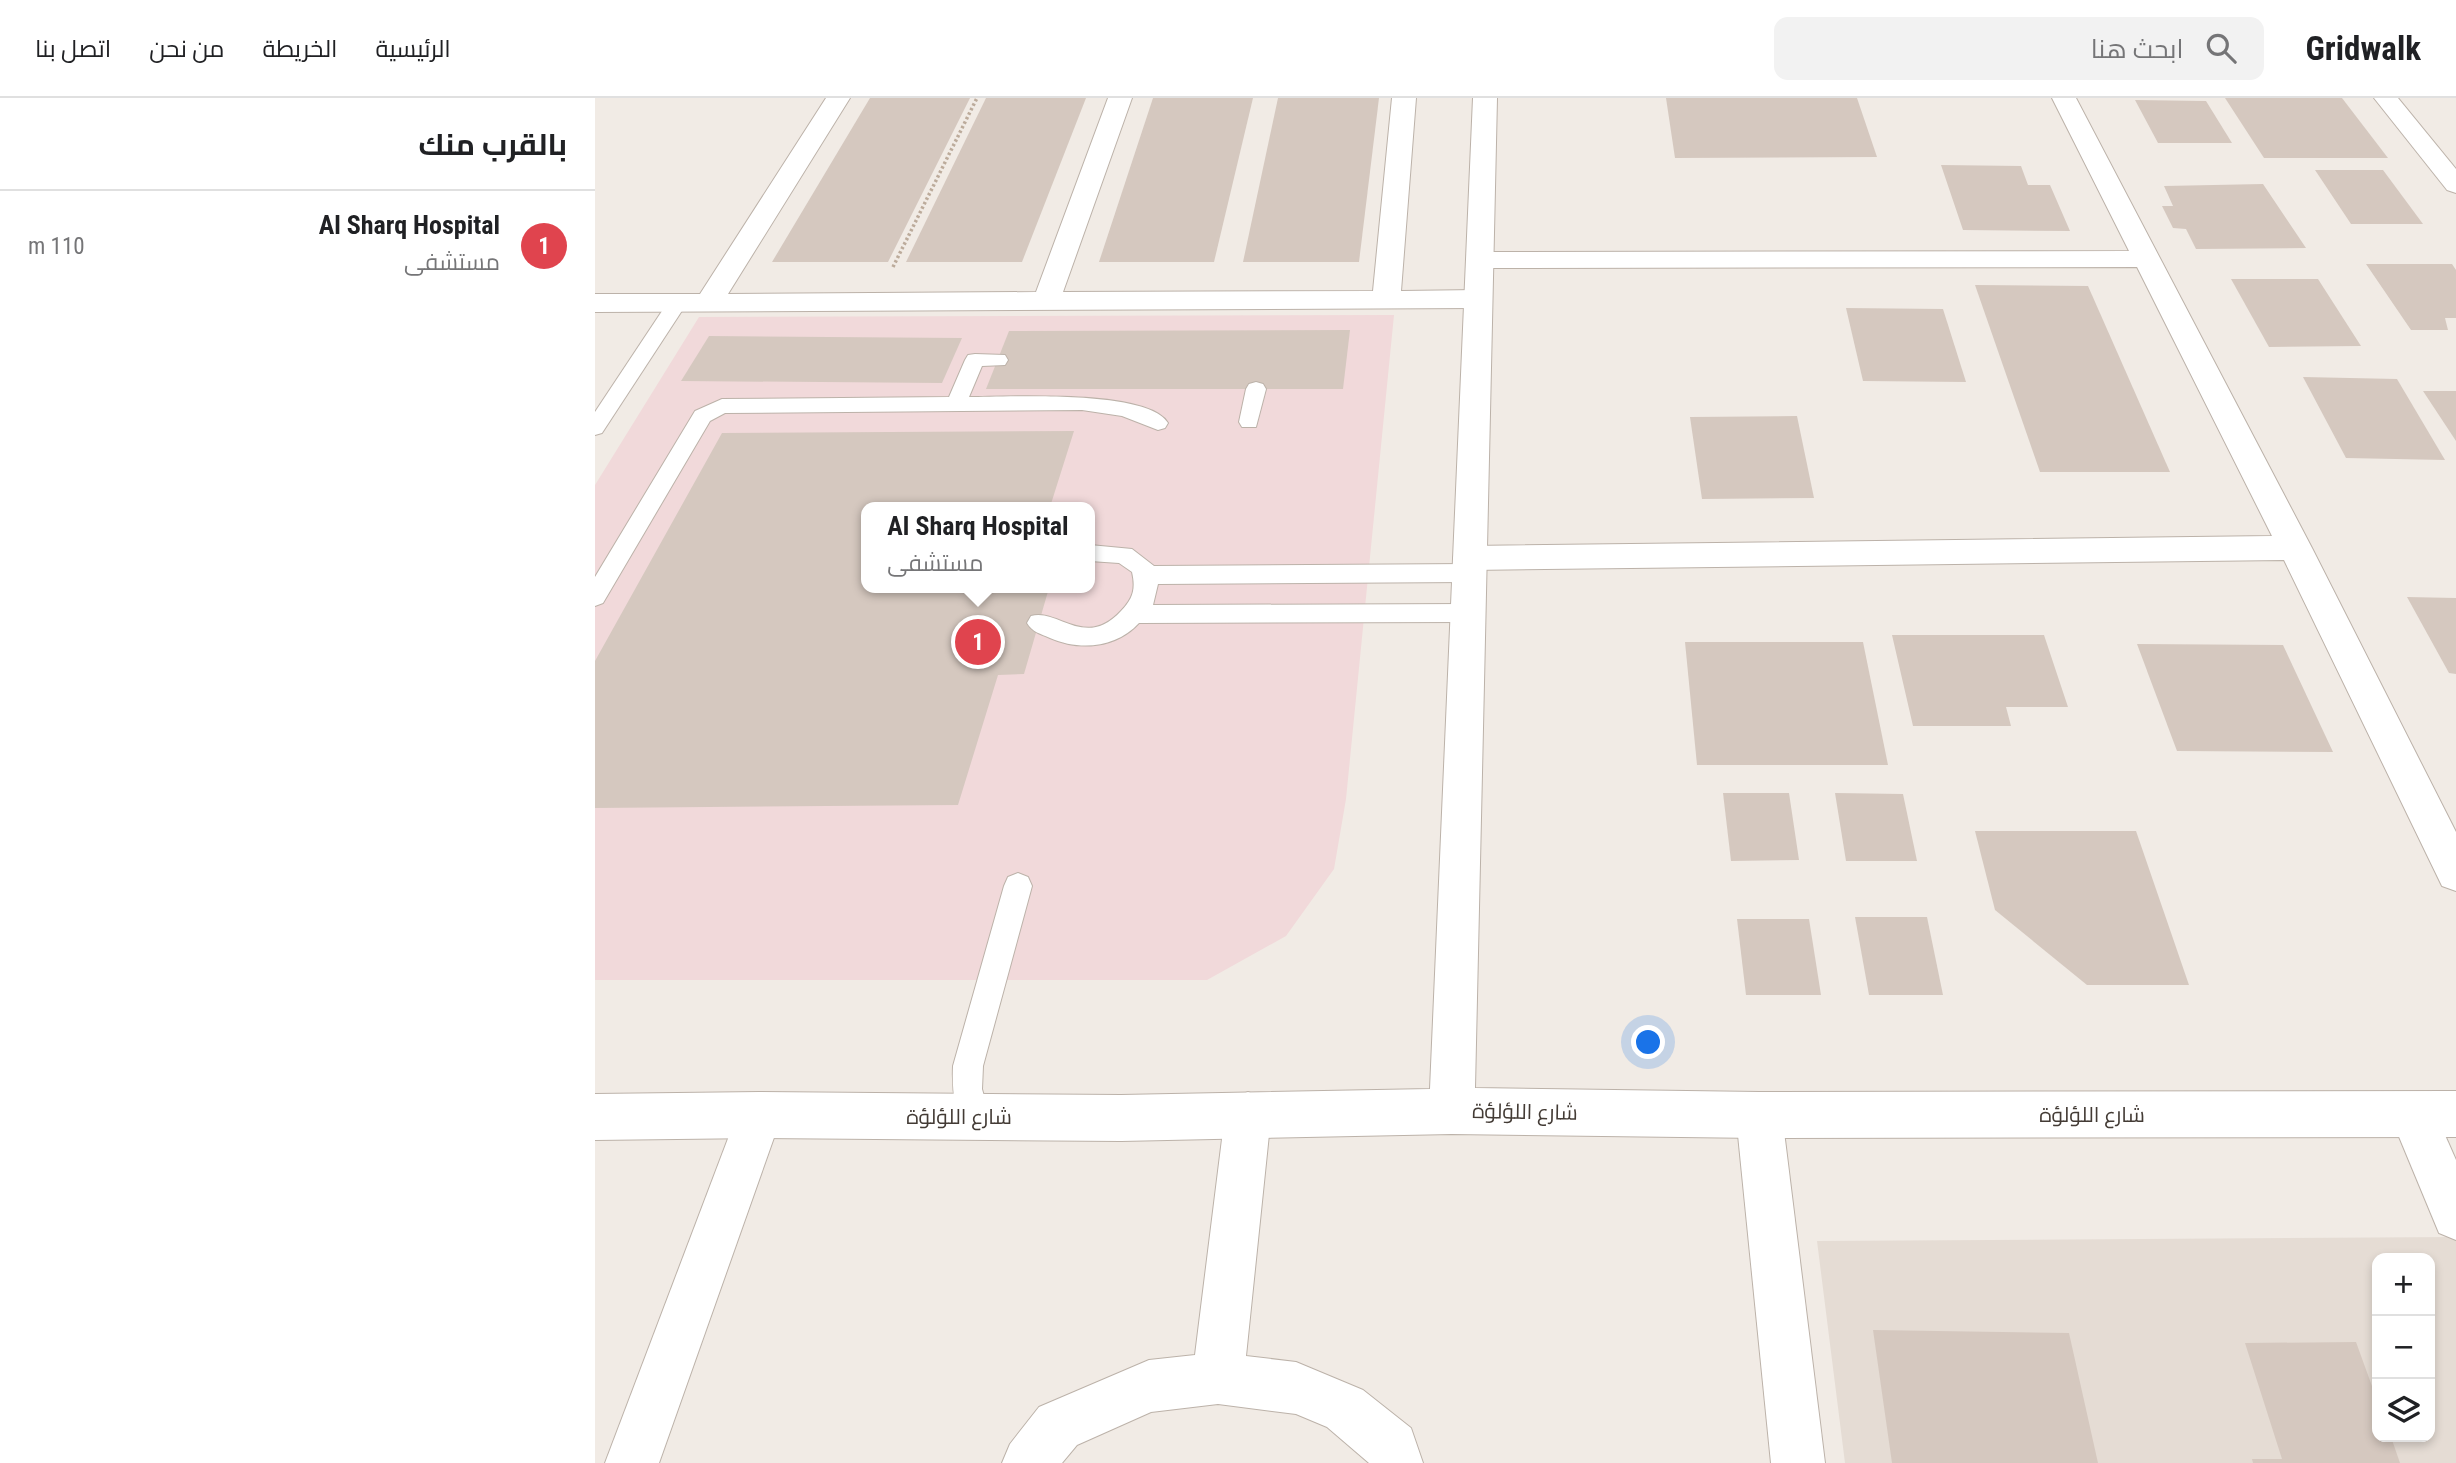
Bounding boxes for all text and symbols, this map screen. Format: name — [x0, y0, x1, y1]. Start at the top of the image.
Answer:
search box — [1774, 17, 2264, 80]
icon: search — [2202, 29, 2240, 67]
text: Gridwalk — [2306, 29, 2421, 68]
text: ابحث هنا — [2091, 34, 2184, 64]
text: اتصل بنا — [35, 35, 111, 63]
text: من نحن — [149, 35, 225, 63]
text: الخريطة — [263, 35, 337, 63]
text: الرئيسية — [375, 35, 451, 63]
text: بالقرب منك — [419, 127, 567, 162]
text: Al Sharq Hospital — [319, 210, 500, 240]
text: 110 m — [28, 233, 85, 260]
text: 1 — [538, 233, 550, 260]
text: مستشفى — [404, 249, 500, 276]
popup — [861, 502, 1095, 593]
text: Al Sharq Hospital — [887, 511, 1069, 541]
text: مستشفى — [887, 550, 983, 577]
pin: 1 — [955, 616, 1001, 668]
your location — [1631, 1025, 1665, 1059]
street label: شارع اللؤلؤة — [1472, 1099, 1578, 1127]
street label: شارع اللؤلؤة — [2039, 1103, 2145, 1129]
street label: شارع اللؤلؤة — [906, 1105, 1012, 1131]
map controls — [2372, 1253, 2435, 1442]
button: + — [2372, 1253, 2435, 1316]
button: − — [2372, 1316, 2435, 1379]
button: layers — [2372, 1379, 2435, 1442]

